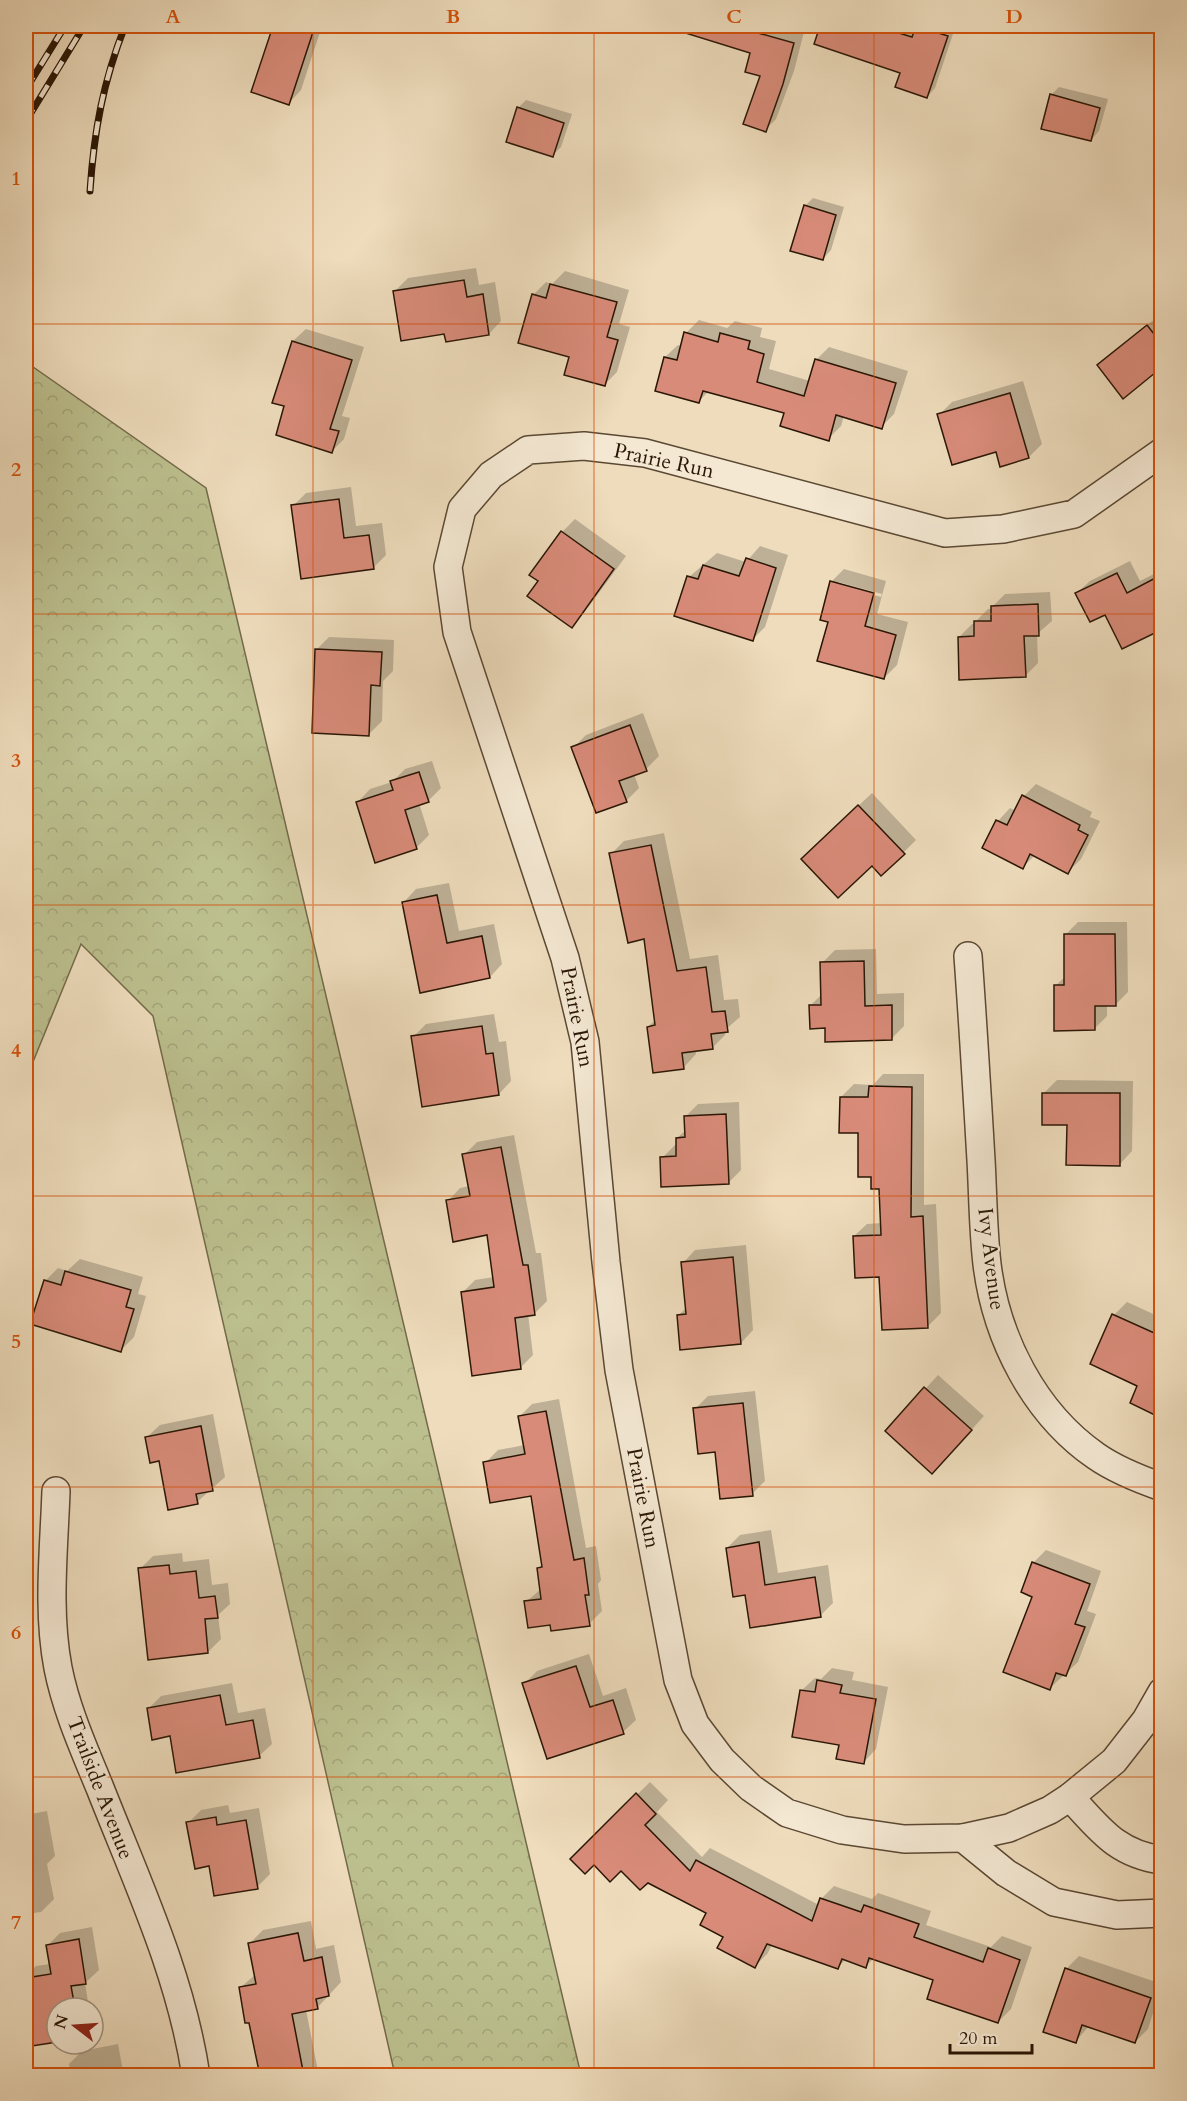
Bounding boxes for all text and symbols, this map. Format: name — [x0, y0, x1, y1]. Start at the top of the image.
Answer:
text: A — [165, 3, 181, 30]
text: B — [446, 3, 460, 30]
text: C — [726, 3, 742, 30]
text: D — [1005, 3, 1023, 30]
text: 1 — [11, 165, 21, 192]
street label: Prairie Run — [611, 436, 717, 486]
text: 2 — [11, 456, 21, 483]
text: 3 — [11, 747, 21, 774]
street label: Prairie Run — [553, 964, 601, 1070]
text: 4 — [11, 1037, 21, 1064]
street label: Ivy Avenue — [970, 1206, 1012, 1312]
text: 5 — [11, 1328, 21, 1355]
street label: Prairie Run — [619, 1445, 667, 1551]
text: 6 — [11, 1619, 21, 1646]
street label: Trailside Avenue — [59, 1712, 141, 1864]
text: 7 — [11, 1909, 21, 1936]
north arrow — [45, 1996, 105, 2056]
text: N — [49, 2012, 74, 2032]
scale bar — [950, 2017, 1032, 2055]
text: 20 m — [959, 2026, 998, 2051]

